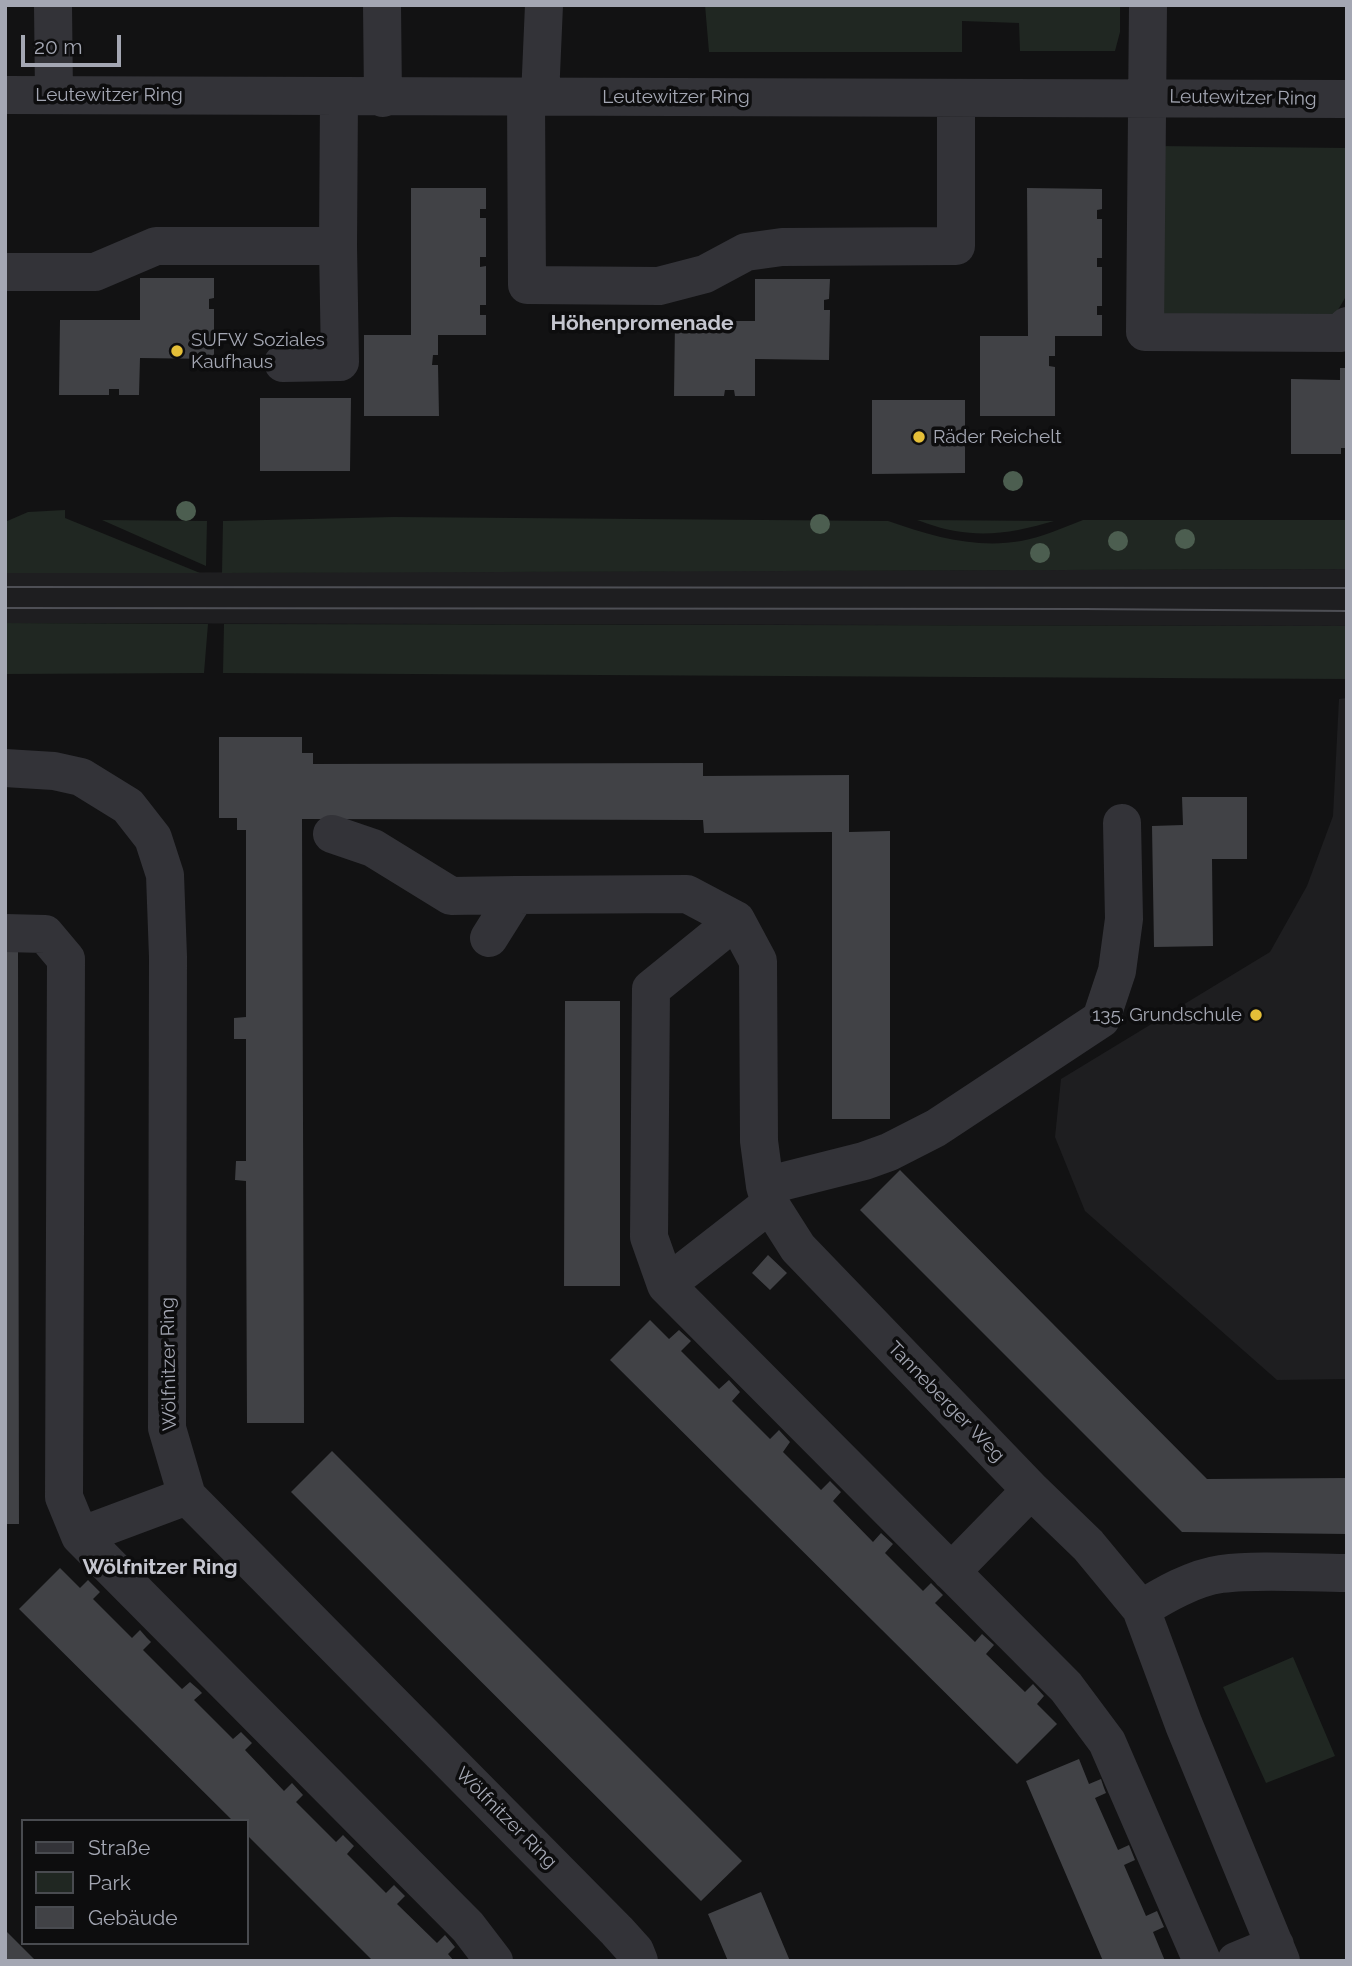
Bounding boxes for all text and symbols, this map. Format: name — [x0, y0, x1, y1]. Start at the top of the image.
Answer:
scale bar — [24, 21, 124, 65]
text: 20 m — [34, 34, 82, 59]
street label: Leutewitzer Ring — [35, 84, 183, 106]
street label: Leutewitzer Ring — [1169, 85, 1317, 111]
street label: Leutewitzer Ring — [602, 86, 750, 108]
district label: Höhenpromenade — [550, 311, 734, 337]
place label: SUFW Soziales Kaufhaus — [191, 329, 325, 373]
marker: SUFW Soziales Kaufhaus — [169, 343, 185, 359]
place label: Räder Reichelt — [933, 426, 1062, 448]
marker: Räder Reichelt — [911, 429, 927, 445]
place label: 135. Grundschule — [1092, 1004, 1242, 1026]
marker: 135. Grundschule — [1248, 1007, 1264, 1023]
street label: Wölfnitzer Ring — [156, 1297, 182, 1431]
street label: Tanneberger Weg — [883, 1337, 1009, 1467]
district label: Wölfnitzer Ring — [83, 1555, 237, 1581]
street label: Wölfnitzer Ring — [451, 1763, 561, 1873]
legend — [21, 1819, 248, 1945]
text: Straße — [88, 1835, 150, 1860]
text: Park — [88, 1870, 131, 1895]
text: Gebäude — [88, 1905, 178, 1930]

